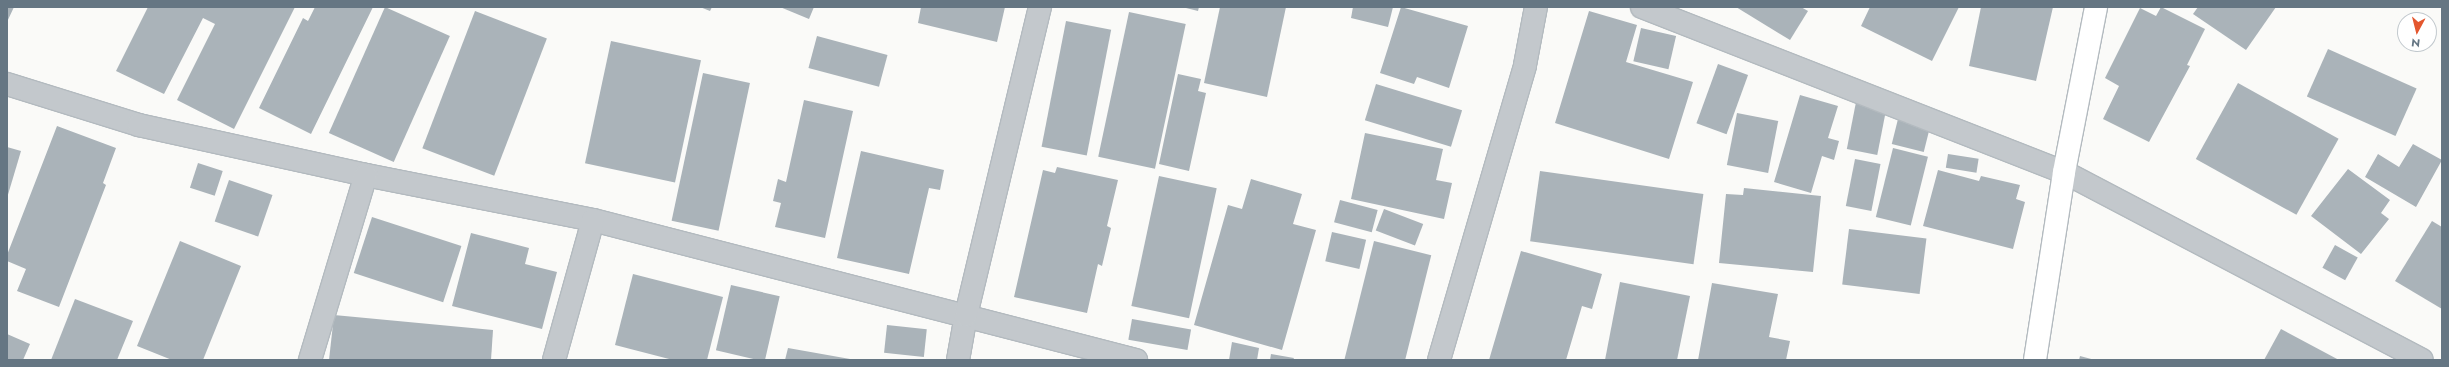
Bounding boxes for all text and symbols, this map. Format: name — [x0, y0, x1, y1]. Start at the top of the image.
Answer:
north arrow — [2397, 12, 2437, 52]
text: N — [2410, 34, 2421, 51]

